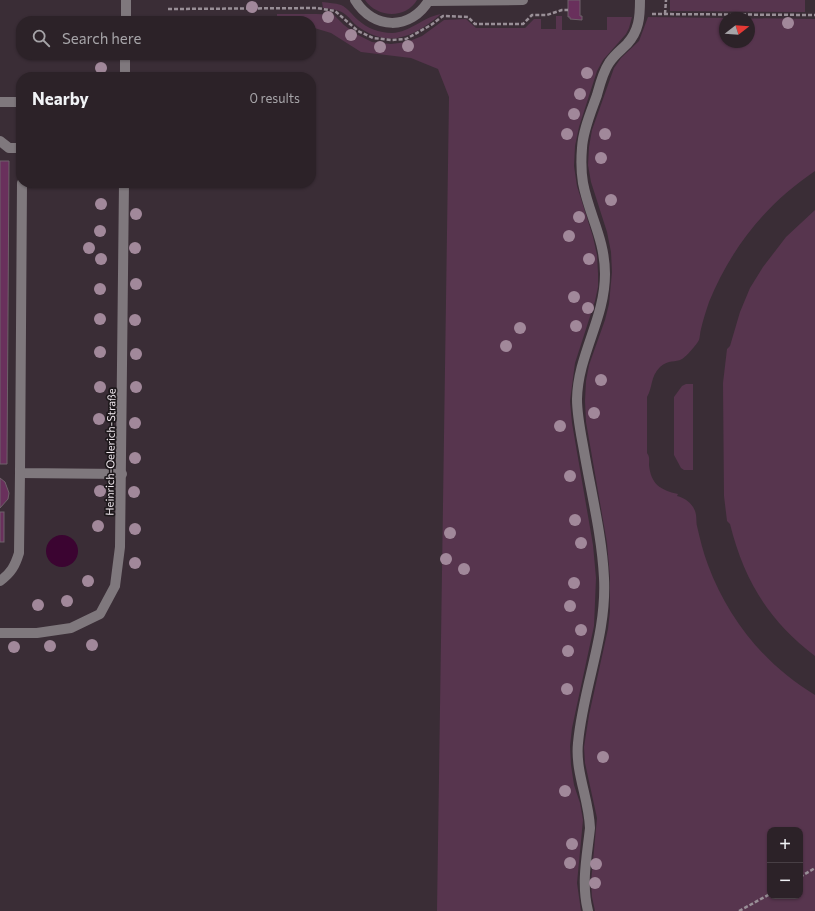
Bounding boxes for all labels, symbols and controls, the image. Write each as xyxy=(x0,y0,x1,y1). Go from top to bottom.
north arrow xyxy=(719,12,755,48)
search box xyxy=(16,16,316,60)
icon: search xyxy=(30,27,52,49)
text: Search here xyxy=(62,29,141,47)
text: Nearby xyxy=(32,88,89,109)
text: 0 results xyxy=(249,90,300,106)
street label: Heinrich-Oelerich-Straße xyxy=(102,388,118,516)
map controls xyxy=(767,827,803,899)
button: + xyxy=(767,827,803,863)
button: − xyxy=(767,863,803,899)

